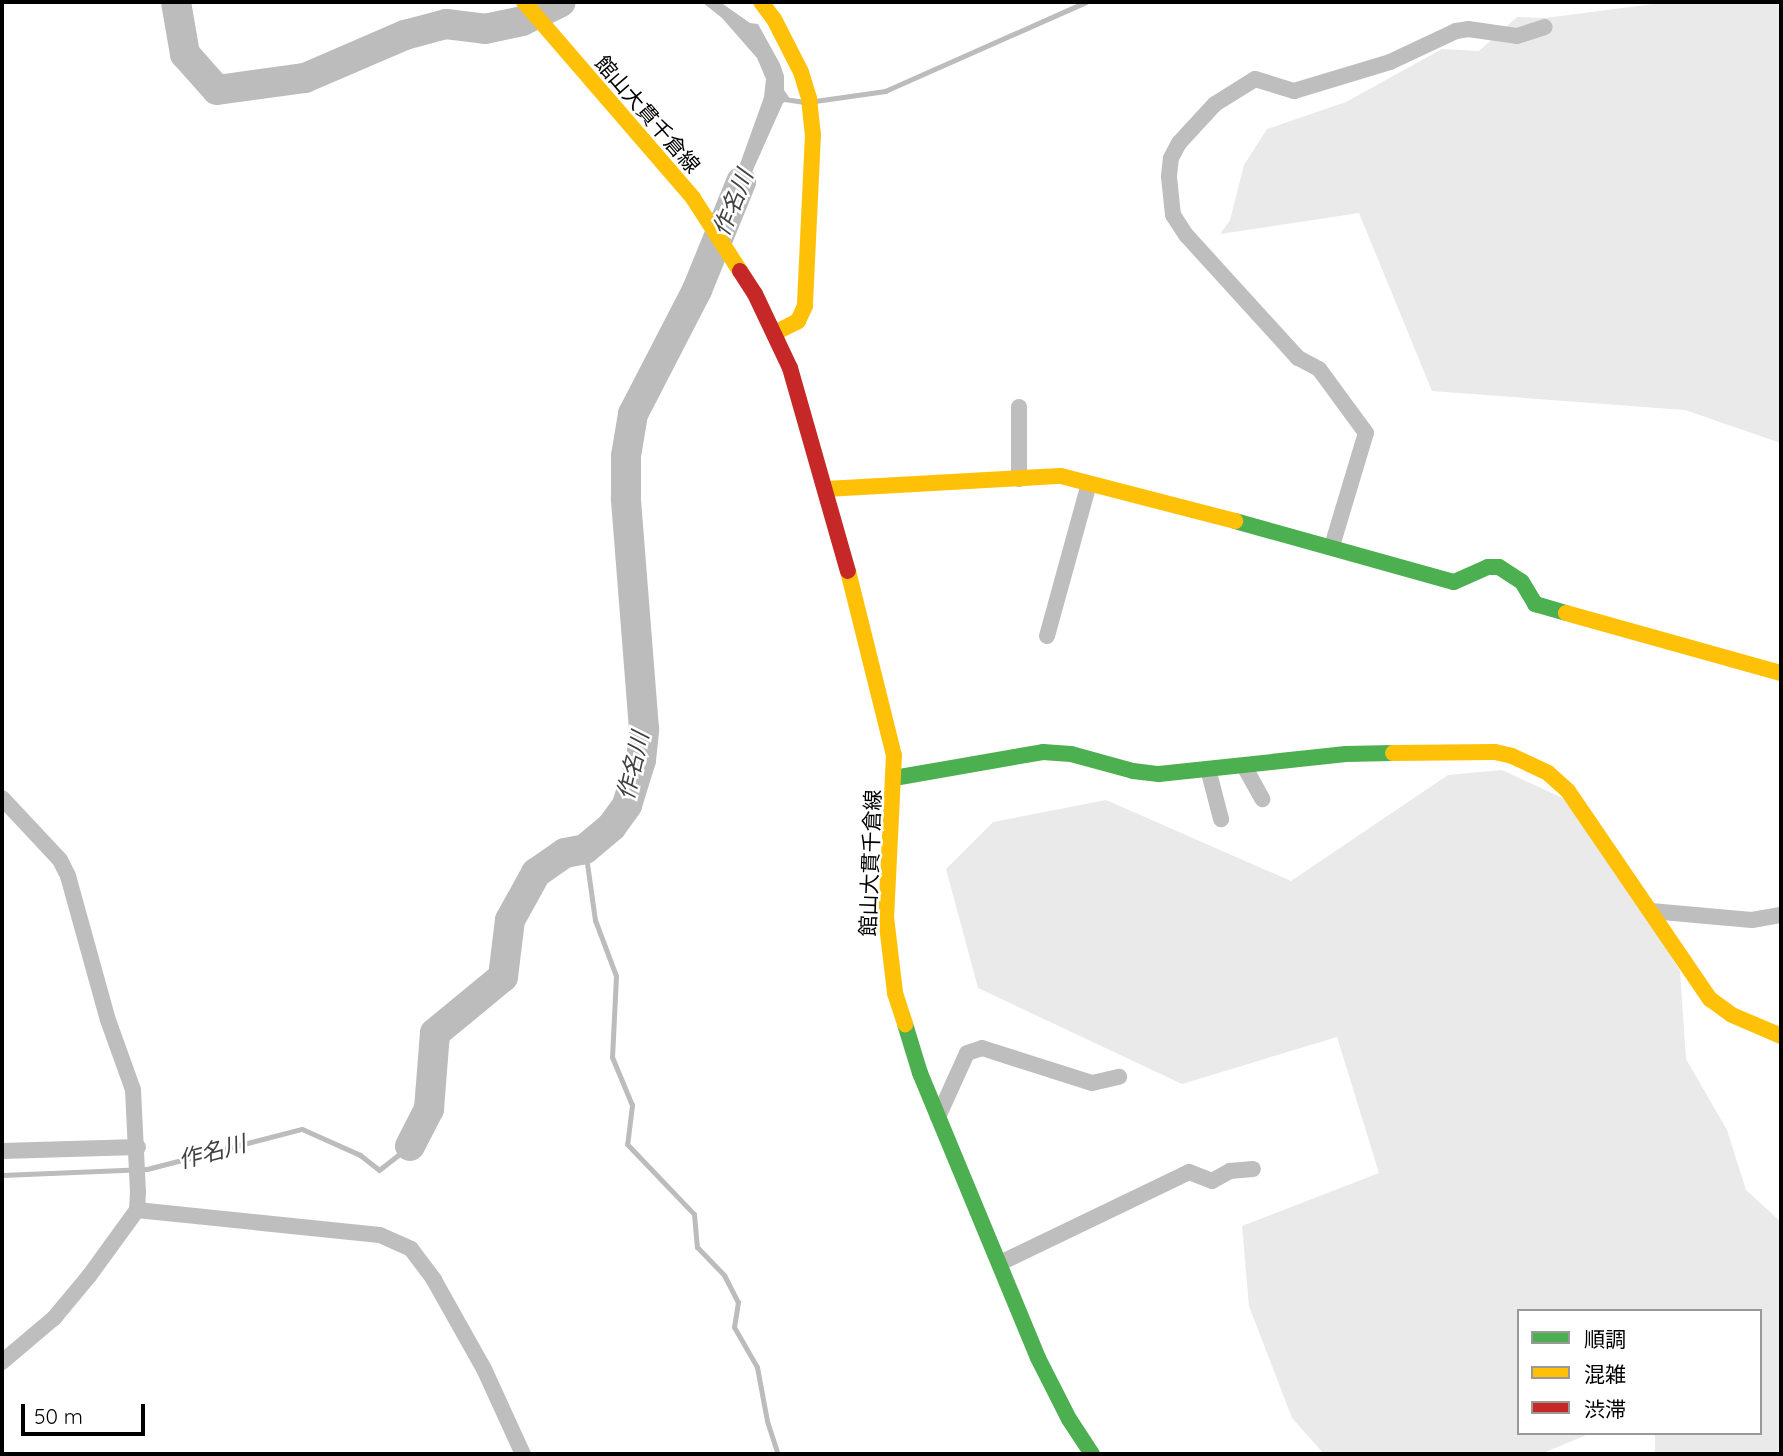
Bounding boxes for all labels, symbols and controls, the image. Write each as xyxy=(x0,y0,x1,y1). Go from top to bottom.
street label: 館山大貫千倉線 xyxy=(590,50,706,178)
water label: 作名川 xyxy=(707,166,759,240)
water label: 作名川 xyxy=(612,729,654,803)
street label: 館山大貫千倉線 xyxy=(855,789,885,937)
water label: 作名川 xyxy=(175,1130,249,1174)
legend xyxy=(1517,1309,1762,1435)
text: 順調 xyxy=(1584,1326,1626,1352)
text: 混雑 xyxy=(1584,1361,1626,1387)
scale bar xyxy=(24,1390,149,1434)
text: 渋滞 xyxy=(1584,1396,1626,1422)
text: 50 m xyxy=(34,1403,83,1429)

